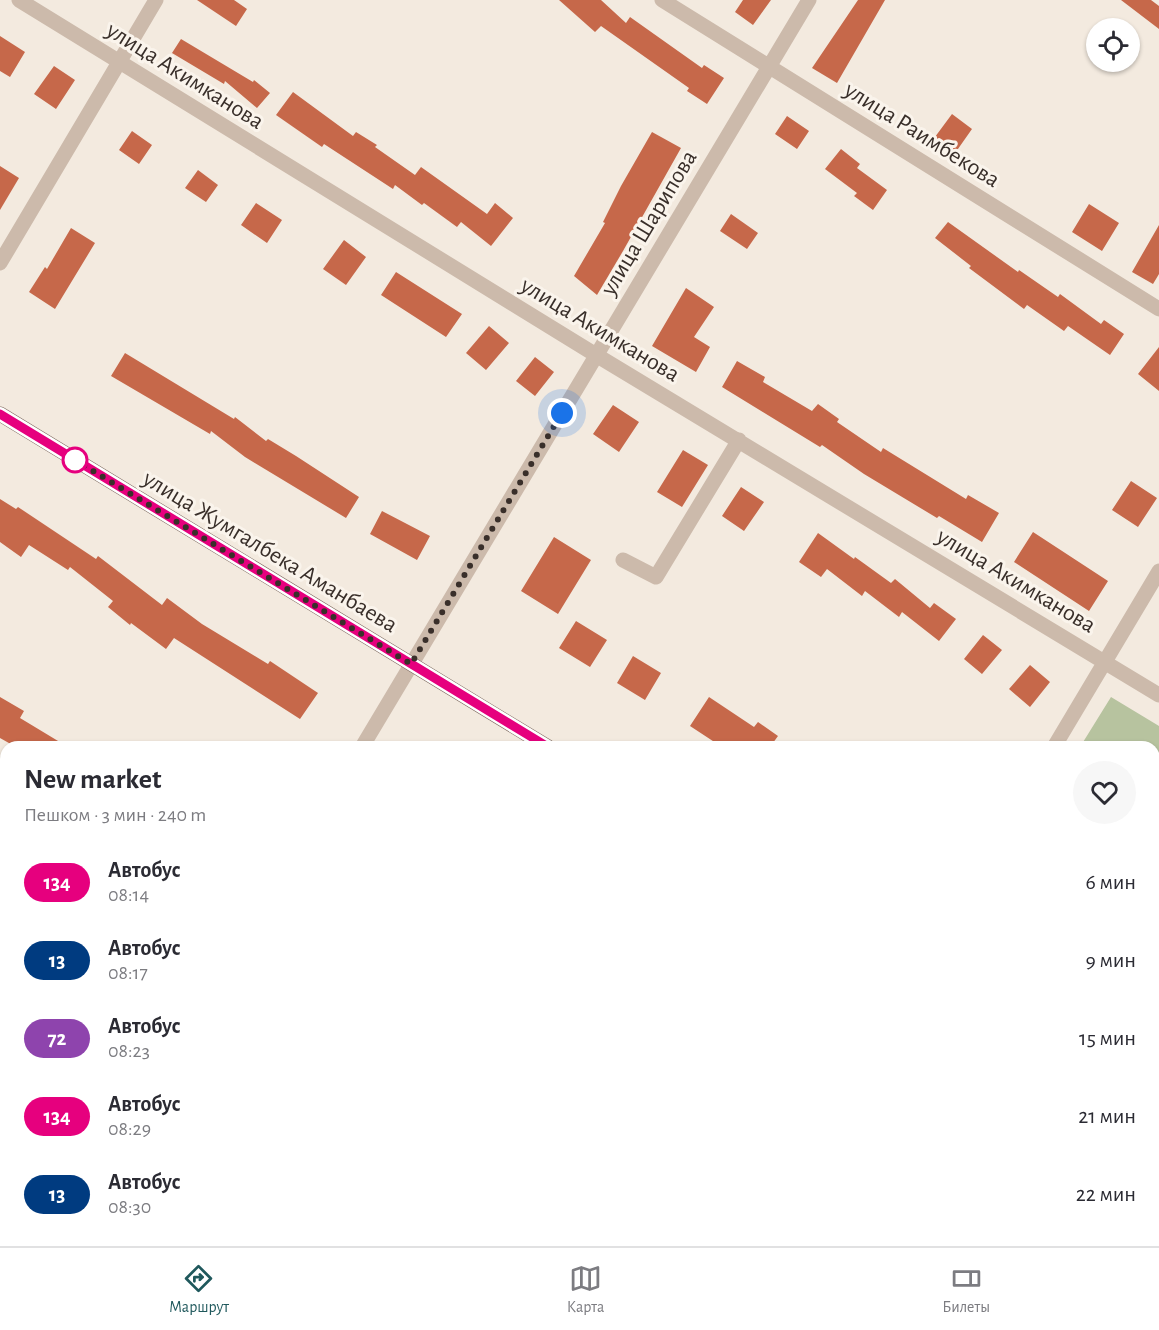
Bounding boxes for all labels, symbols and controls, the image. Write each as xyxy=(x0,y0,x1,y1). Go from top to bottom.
street label: улица Акимканова xyxy=(101,17,268,134)
map controls xyxy=(1086,18,1140,72)
button: locate xyxy=(1086,18,1140,72)
street label: улица Раимбекова xyxy=(839,77,1004,192)
street label: улица Шарипова xyxy=(596,146,702,300)
street label: улица Акимканова xyxy=(516,273,684,387)
your location xyxy=(547,398,577,428)
unlabelled marker xyxy=(62,447,88,473)
street label: улица Жумгалбека Аманбаева xyxy=(138,466,401,637)
street label: улица Акимканова xyxy=(932,524,1100,638)
button: heart xyxy=(1073,761,1136,824)
text: New market xyxy=(24,766,161,794)
text: Пешком · 3 мин · 240 m xyxy=(24,805,206,825)
text: Автобус xyxy=(108,859,181,881)
text: 6 мин xyxy=(1085,871,1136,893)
text: 134 xyxy=(43,872,71,893)
text: 08:14 xyxy=(108,885,149,905)
text: Автобус xyxy=(108,937,181,959)
text: 9 мин xyxy=(1085,949,1136,971)
text: 13 xyxy=(49,950,65,971)
text: 08:17 xyxy=(108,963,148,983)
text: Автобус xyxy=(108,1015,181,1037)
text: 15 мин xyxy=(1079,1027,1136,1049)
text: 72 xyxy=(48,1028,66,1049)
text: 08:23 xyxy=(108,1041,150,1061)
text: Автобус xyxy=(108,1093,181,1115)
text: 21 мин xyxy=(1078,1105,1136,1127)
text: 134 xyxy=(43,1106,71,1127)
text: 08:29 xyxy=(108,1119,151,1139)
text: Автобус xyxy=(108,1171,181,1193)
text: 22 мин xyxy=(1076,1183,1136,1205)
text: 13 xyxy=(49,1184,65,1205)
text: 08:30 xyxy=(108,1197,151,1217)
tab: Маршрут xyxy=(169,1262,229,1317)
tab: Карта xyxy=(567,1262,604,1317)
tab: Билеты xyxy=(942,1262,990,1317)

